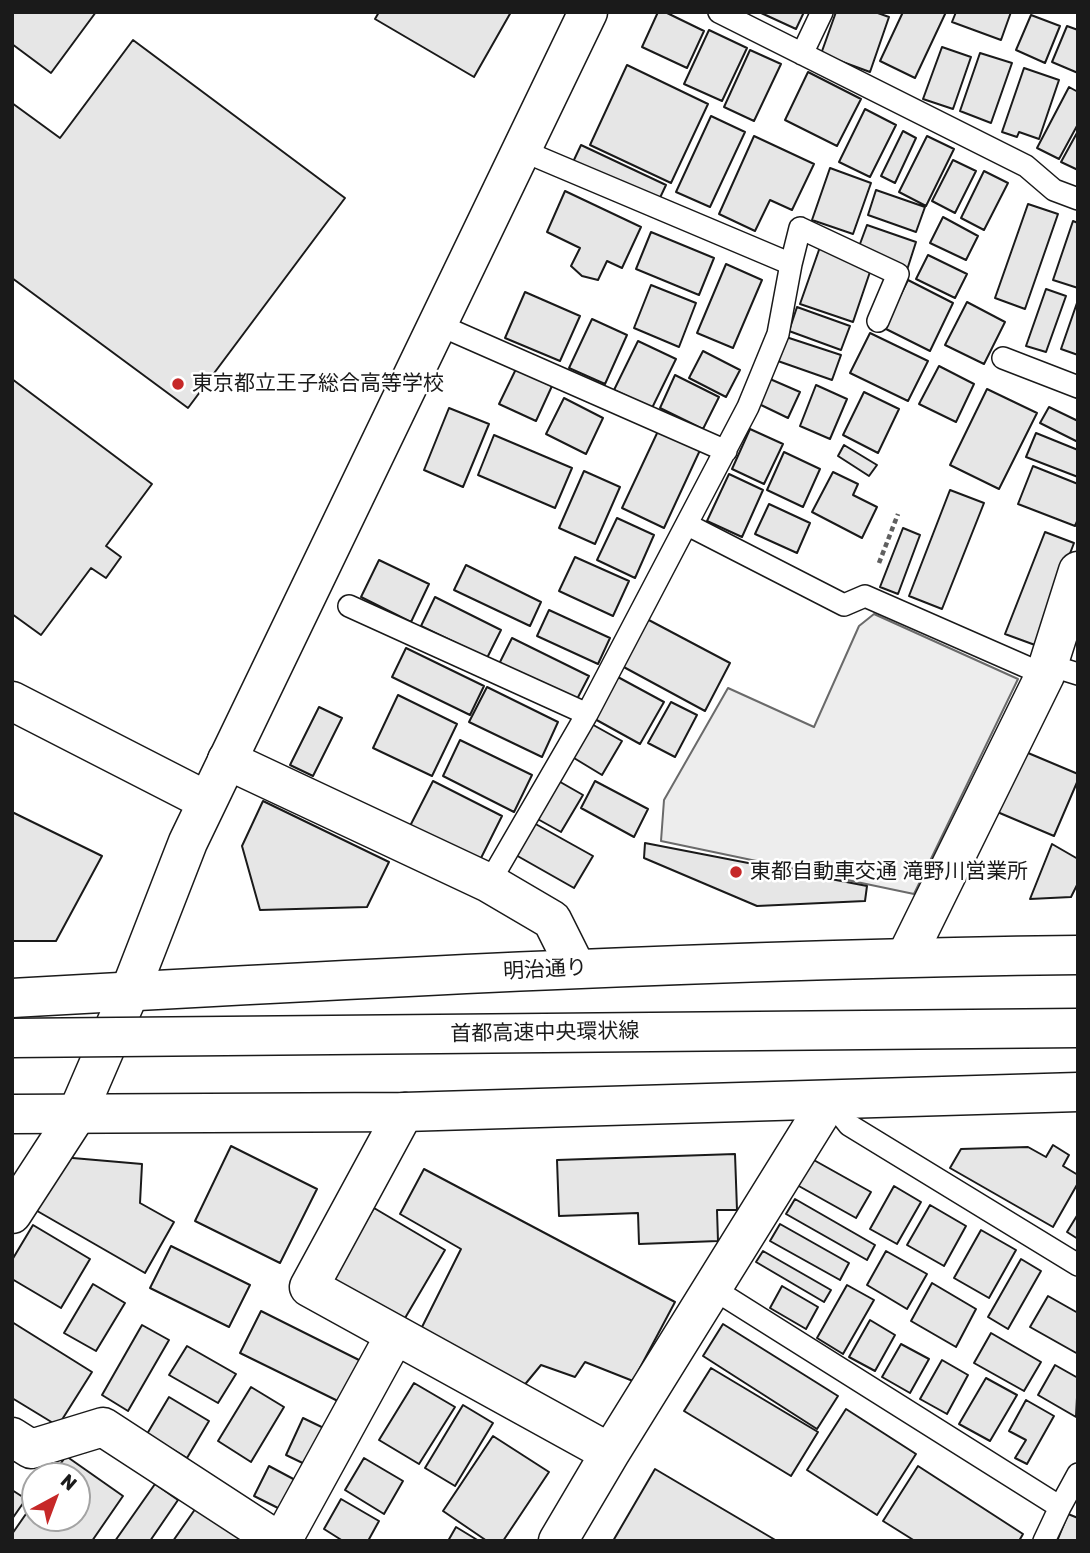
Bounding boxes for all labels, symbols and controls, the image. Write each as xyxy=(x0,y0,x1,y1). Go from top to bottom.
place label: 東京都立王子総合高等学校 xyxy=(192,371,444,397)
marker: 東京都立王子総合高等学校 xyxy=(170,376,186,392)
place label: 東都自動車交通 滝野川営業所 xyxy=(750,859,1028,885)
marker: 東都自動車交通 滝野川営業所 xyxy=(728,864,744,880)
street label: 明治通り xyxy=(502,955,588,985)
street label: 首都高速中央環状線 xyxy=(450,1019,640,1047)
north arrow xyxy=(21,1462,91,1532)
text: N xyxy=(56,1469,81,1495)

